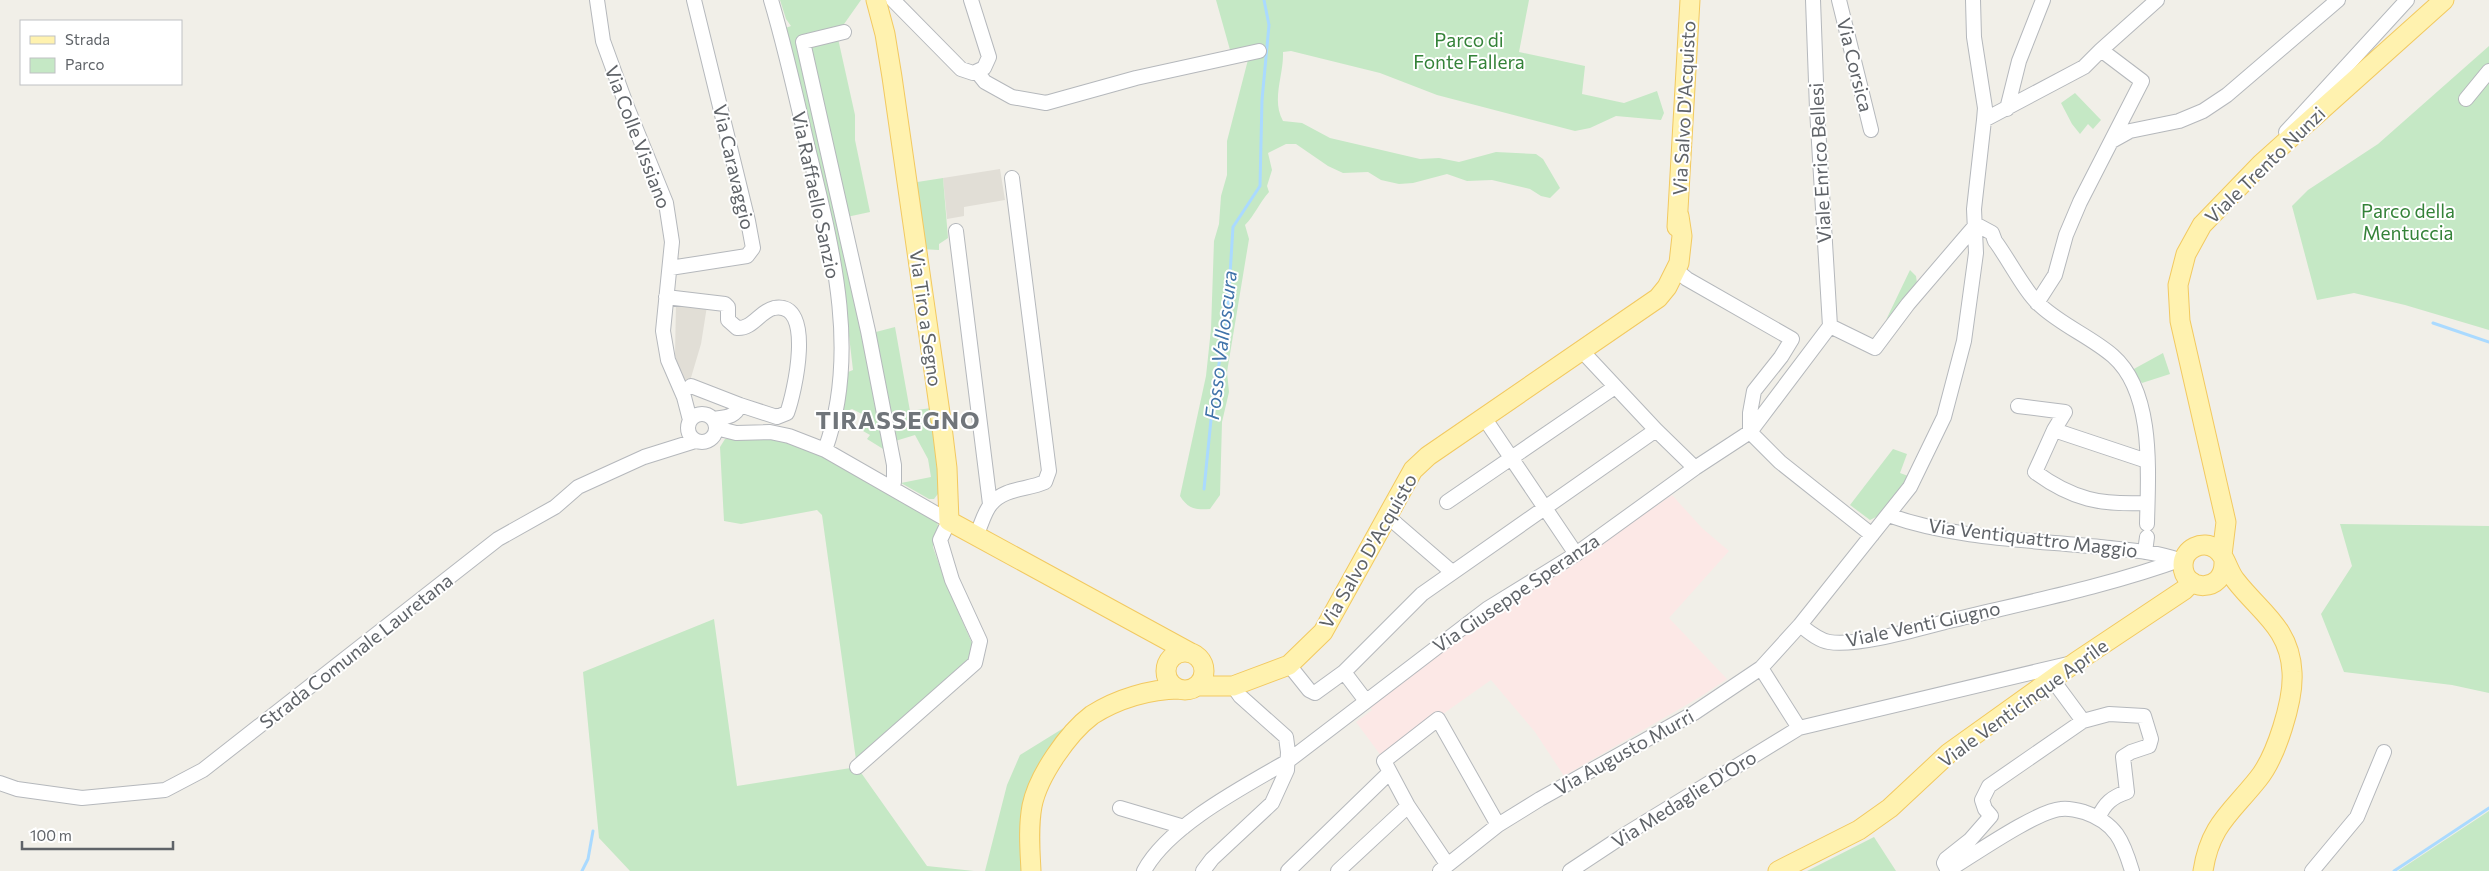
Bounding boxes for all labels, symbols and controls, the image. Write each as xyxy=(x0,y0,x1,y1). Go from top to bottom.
street label: Via Corsica xyxy=(1833,16,1878,114)
legend xyxy=(20,20,182,85)
street label: Via Salvo D'Acquisto xyxy=(1667,20,1700,196)
park label: Parco di Fonte Fallera xyxy=(1413,28,1525,73)
text: Strada xyxy=(65,30,110,48)
text: Parco xyxy=(65,55,104,73)
street label: Via Colle Vissiano xyxy=(601,62,676,212)
street label: Viale Enrico Bellesi xyxy=(1804,82,1835,244)
street label: Via Caravaggio xyxy=(709,102,760,232)
street label: Viale Trento Nunzi xyxy=(2200,102,2329,228)
street label: Via Raffaello Sanzio xyxy=(787,109,845,281)
park label: Parco della Mentuccia xyxy=(2361,199,2455,244)
street label: Via Tiro a Segno xyxy=(905,248,947,388)
water label: Fosso Valloscura xyxy=(1199,269,1241,421)
district label: TIRASSEGNO xyxy=(815,405,981,434)
street label: Via Salvo D'Acquisto xyxy=(1314,469,1421,632)
street label: Via Ventiquattro Maggio xyxy=(1927,513,2139,562)
street label: Via Giuseppe Speranza xyxy=(1428,528,1603,657)
street label: Strada Comunale Lauretana xyxy=(255,568,457,733)
street label: Viale Venti Giugno xyxy=(1844,596,2002,651)
street label: Viale Venticinque Aprile xyxy=(1933,633,2112,772)
street label: Via Augusto Murri xyxy=(1550,704,1698,799)
street label: Via Medaglie D'Oro xyxy=(1607,745,1760,852)
scale bar xyxy=(22,818,174,850)
text: 100 m xyxy=(30,826,72,844)

